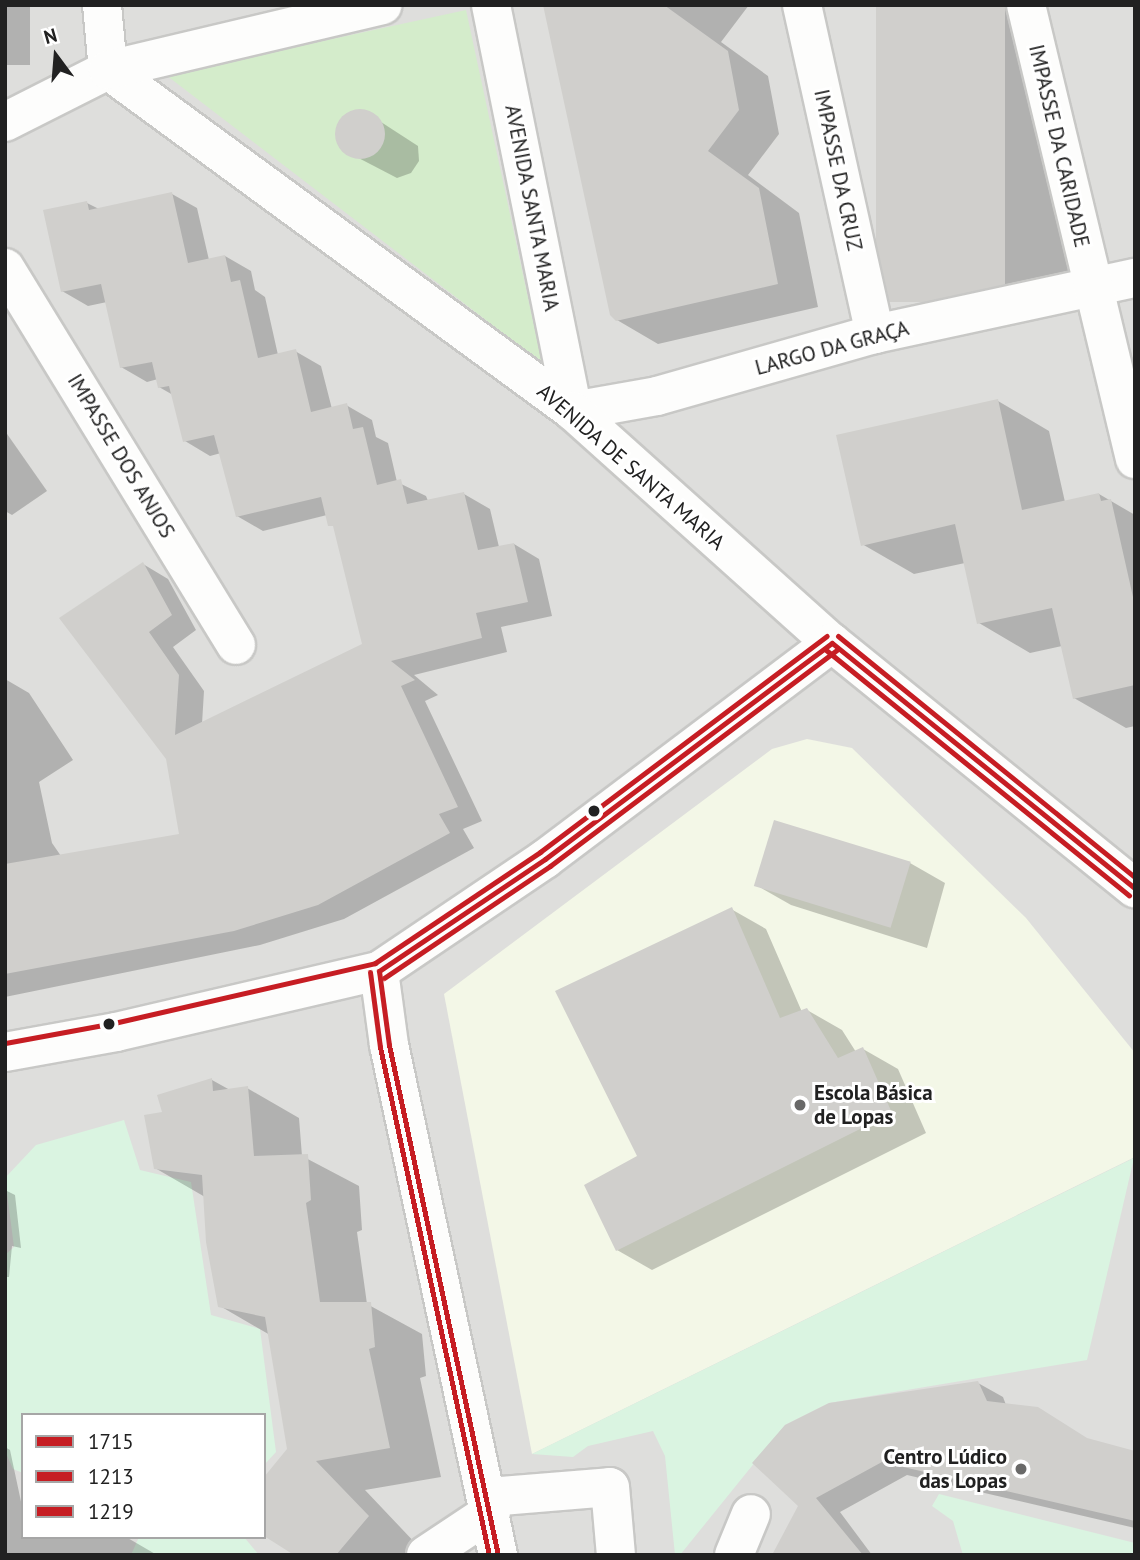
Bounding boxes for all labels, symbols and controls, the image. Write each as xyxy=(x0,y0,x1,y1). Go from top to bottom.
north arrow xyxy=(21,21,91,91)
text: N xyxy=(41,23,60,49)
street label: IMPASSE DA CARIDADE xyxy=(1023,42,1095,250)
street label: IMPASSE DA CRUZ xyxy=(808,87,868,253)
street label: AVENIDA SANTA MARIA xyxy=(499,102,565,314)
street label: LARGO DA GRAÇA xyxy=(752,315,912,381)
street label: IMPASSE DOS ANJOS xyxy=(62,369,180,543)
street label: AVENIDA DE SANTA MARIA xyxy=(531,378,731,556)
unlabelled marker xyxy=(587,804,601,818)
unlabelled marker xyxy=(102,1017,116,1031)
place label: Escola Básica de Lopas xyxy=(814,1080,933,1130)
marker: Escola Básica de Lopas xyxy=(792,1097,808,1113)
legend xyxy=(21,1413,266,1539)
text: 1715 xyxy=(88,1428,134,1455)
place label: Centro Lúdico das Lopas xyxy=(883,1444,1007,1494)
marker: Centro Lúdico das Lopas xyxy=(1013,1461,1029,1477)
text: 1213 xyxy=(88,1463,134,1490)
text: 1219 xyxy=(88,1498,134,1525)

